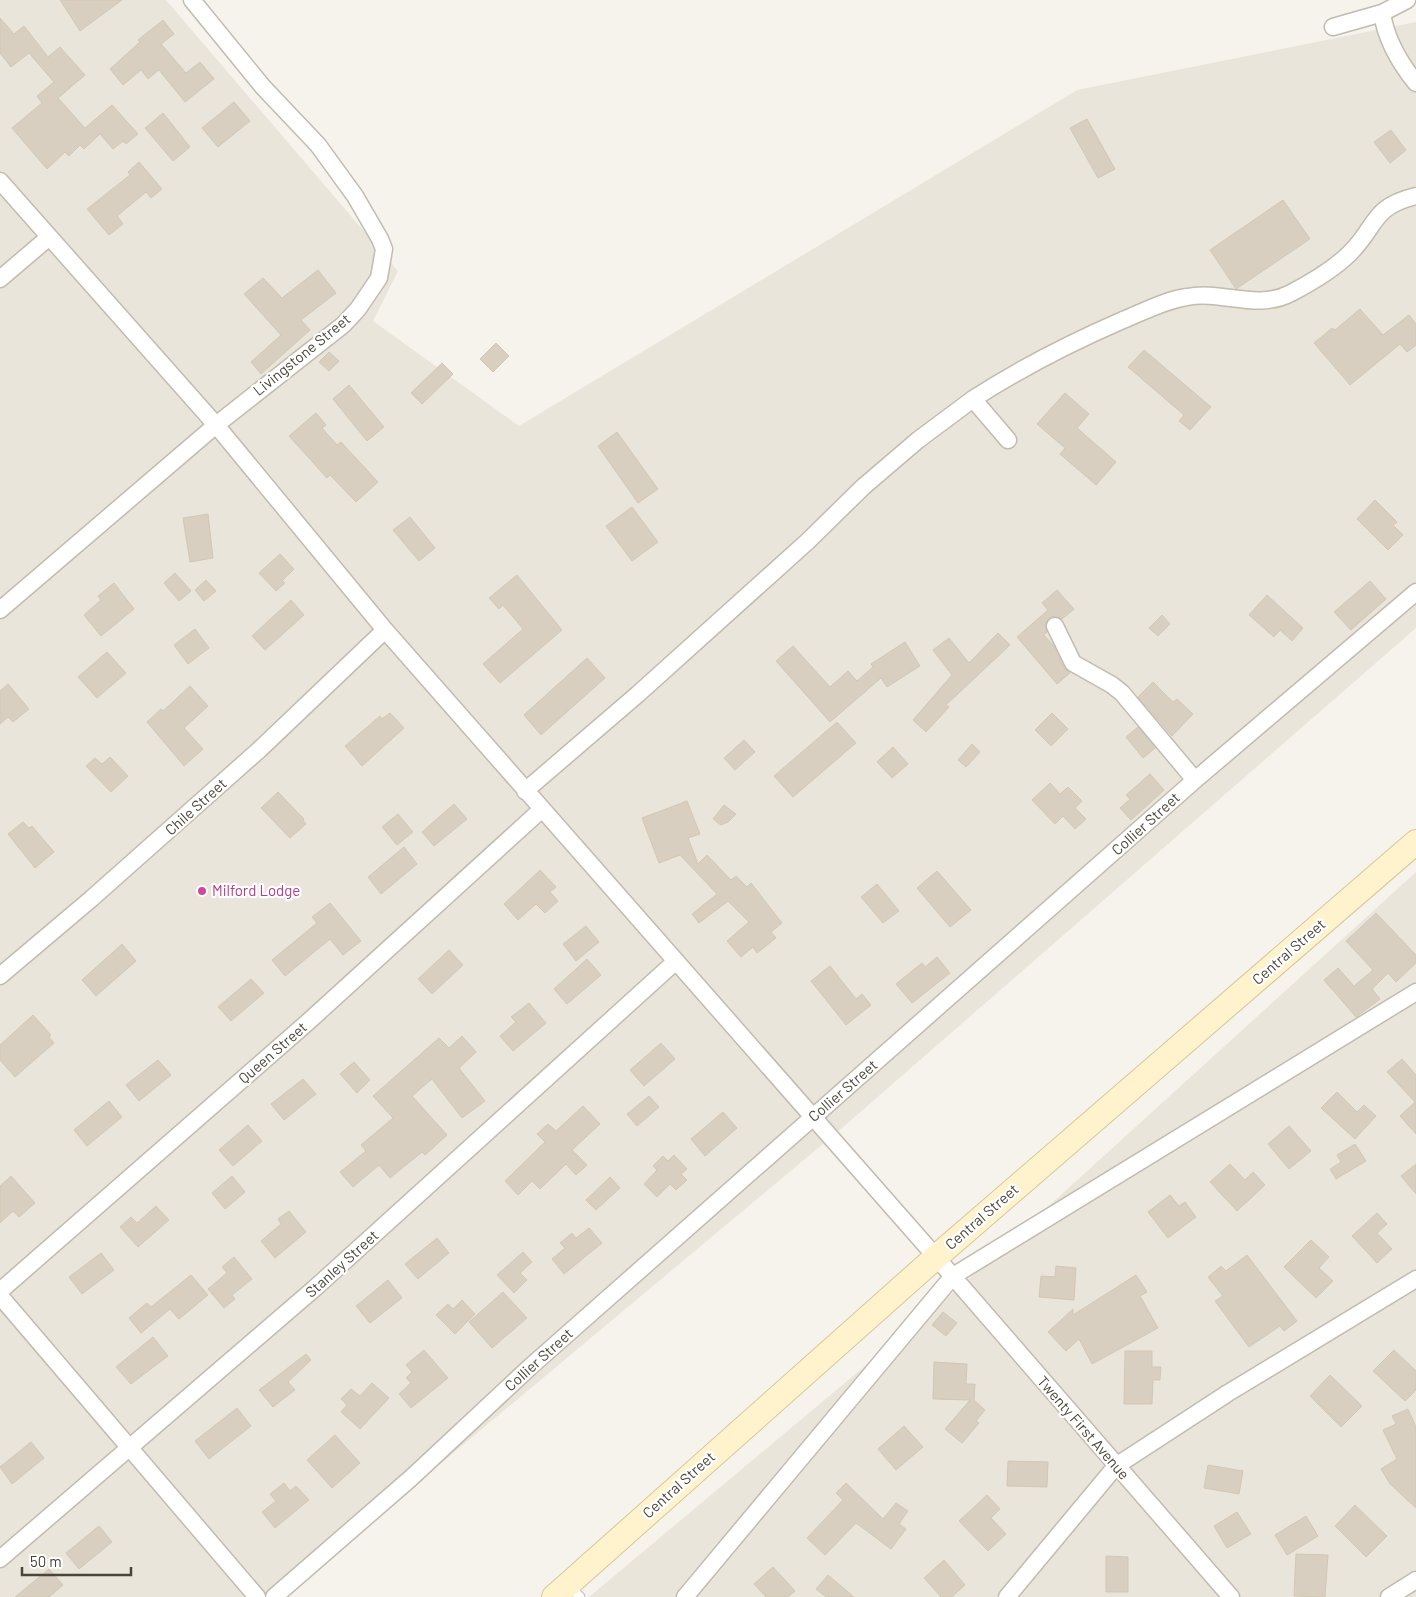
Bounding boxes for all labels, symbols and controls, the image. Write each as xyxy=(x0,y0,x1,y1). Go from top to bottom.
street label: Livingstone Street xyxy=(249,310,354,399)
street label: Chile Street xyxy=(161,774,230,839)
street label: Collier Street xyxy=(1108,788,1183,859)
place label: Milford Lodge xyxy=(212,881,300,899)
marker: Milford Lodge xyxy=(196,885,208,897)
street label: Central Street xyxy=(1248,915,1329,988)
street label: Queen Street xyxy=(234,1018,310,1087)
street label: Collier Street xyxy=(804,1055,880,1125)
street label: Central Street xyxy=(941,1180,1022,1253)
street label: Stanley Street xyxy=(301,1226,382,1301)
street label: Collier Street xyxy=(501,1324,576,1395)
street label: Twenty First Avenue xyxy=(1034,1372,1134,1483)
street label: Central Street xyxy=(638,1447,718,1521)
scale bar xyxy=(22,1544,131,1576)
text: 50 m xyxy=(30,1552,62,1570)

